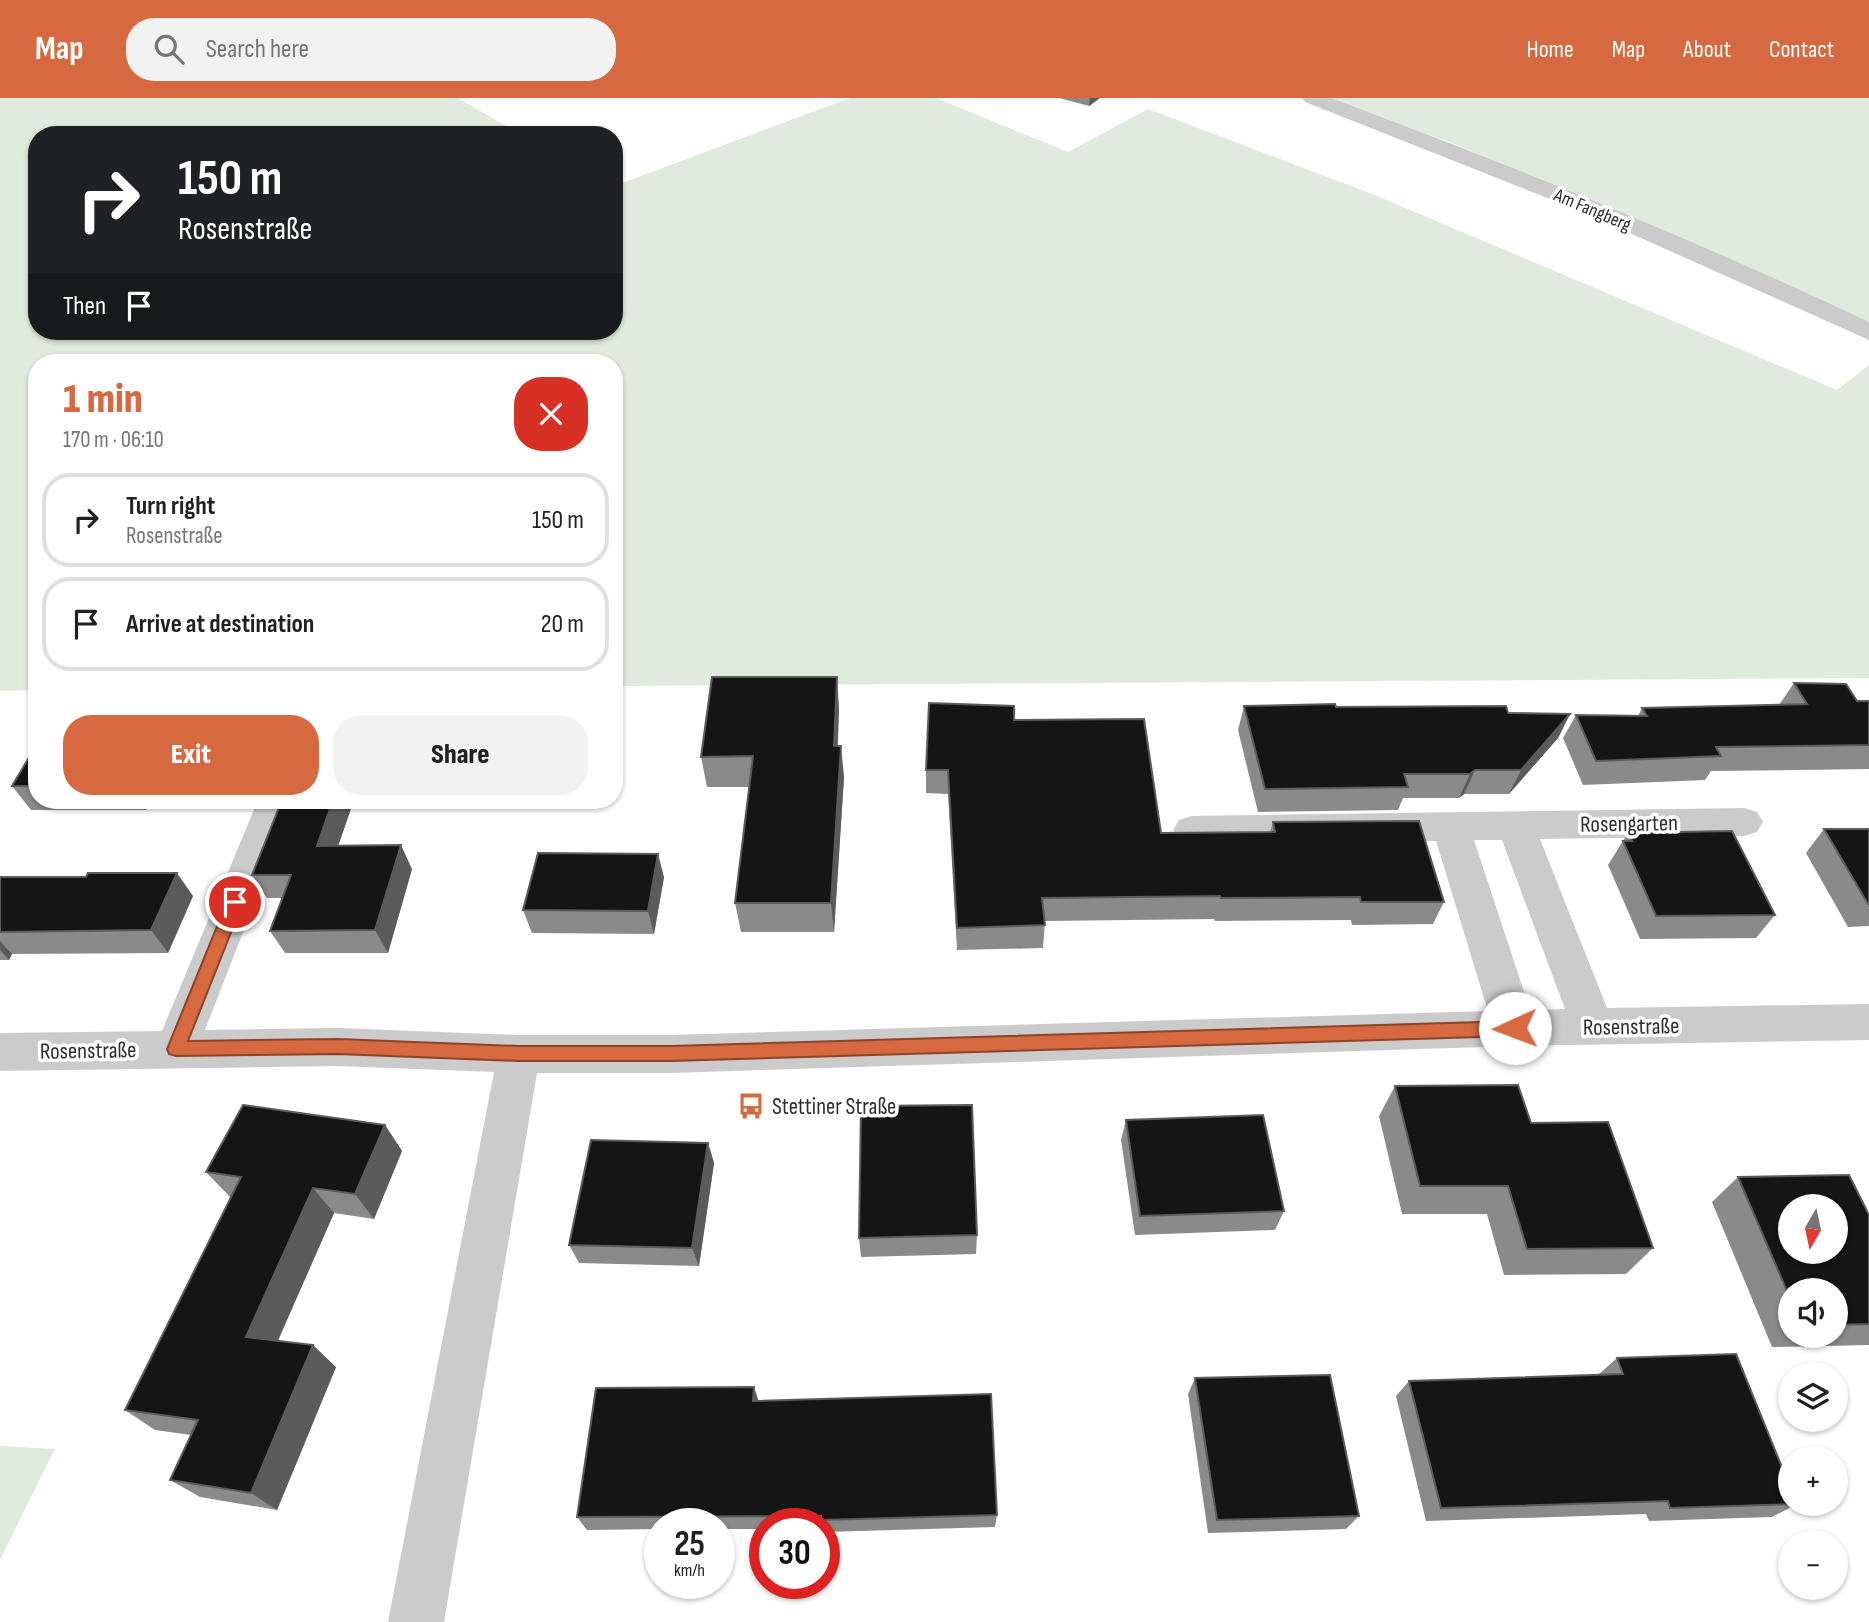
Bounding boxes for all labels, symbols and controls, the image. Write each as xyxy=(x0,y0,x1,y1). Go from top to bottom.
search box xyxy=(126,18,616,81)
text: Map xyxy=(35,29,84,69)
icon: search xyxy=(150,30,188,68)
text: Search here xyxy=(206,34,309,65)
text: Home xyxy=(1526,35,1574,64)
text: Map xyxy=(1612,35,1645,64)
text: About xyxy=(1683,35,1731,64)
text: Contact xyxy=(1769,35,1834,64)
text: 150 m xyxy=(178,150,282,209)
icon: right xyxy=(63,154,154,245)
street label: Am Fangberg xyxy=(1549,183,1635,237)
text: Rosenstraße xyxy=(178,210,312,249)
icon: arrive xyxy=(120,287,158,325)
text: Then xyxy=(63,291,106,322)
text: 1 min xyxy=(63,374,143,425)
button: close xyxy=(514,377,588,451)
text: 170 m · 06:10 xyxy=(63,426,164,454)
text: Turn right xyxy=(126,491,215,522)
icon: right xyxy=(67,501,105,539)
text: 150 m xyxy=(532,505,584,536)
text: Rosenstraße xyxy=(126,522,223,550)
icon: arrive xyxy=(67,605,105,643)
text: Arrive at destination xyxy=(126,609,314,640)
text: 20 m xyxy=(541,609,584,640)
button: Exit xyxy=(63,715,319,795)
button: Share xyxy=(333,715,588,795)
street label: Rosengarten xyxy=(1580,809,1678,839)
pin xyxy=(205,872,265,932)
icon: arrive xyxy=(216,883,254,921)
position arrow xyxy=(1478,991,1552,1065)
street label: Rosenstraße xyxy=(1583,1012,1680,1042)
street label: Rosenstraße xyxy=(40,1036,137,1066)
bus stop icon: Stettiner Straße xyxy=(736,1091,766,1121)
place label: Stettiner Straße xyxy=(772,1093,896,1121)
north arrow xyxy=(1778,1194,1848,1264)
map controls xyxy=(1778,1194,1848,1600)
button: sound xyxy=(1778,1278,1848,1348)
button: layers xyxy=(1778,1362,1848,1432)
button: + xyxy=(1778,1446,1848,1516)
speed limit sign: 30 xyxy=(749,1508,840,1599)
text: 25 xyxy=(674,1523,705,1566)
button: − xyxy=(1778,1530,1848,1600)
text: km/h xyxy=(674,1560,705,1581)

